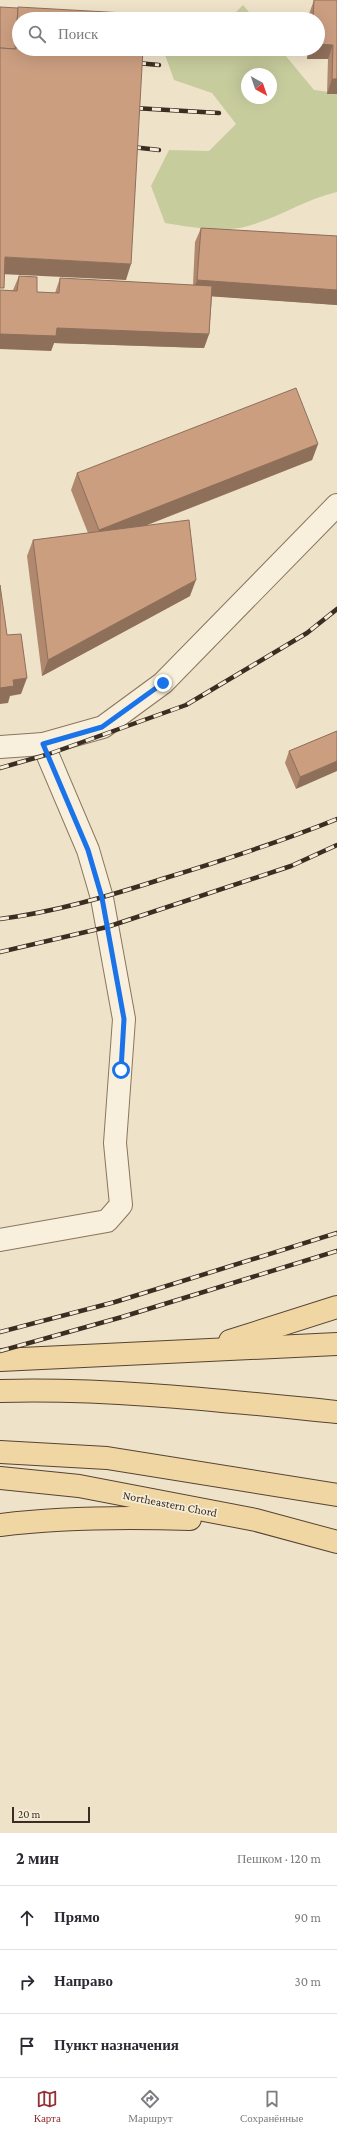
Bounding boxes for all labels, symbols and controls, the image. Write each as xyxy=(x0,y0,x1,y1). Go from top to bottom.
search box xyxy=(12,12,325,56)
icon: search xyxy=(26,23,48,45)
text: Поиск xyxy=(58,26,98,42)
north arrow xyxy=(241,68,277,104)
route end xyxy=(154,674,172,692)
route start xyxy=(112,1061,130,1079)
street label: Northeastern Chord xyxy=(122,1488,219,1520)
scale bar xyxy=(12,1805,90,1824)
text: 20 m xyxy=(18,1808,40,1820)
text: 2 мин xyxy=(16,1849,59,1868)
text: Пешком · 120 m xyxy=(237,1851,321,1866)
icon: ahead xyxy=(16,1907,38,1929)
text: Прямо xyxy=(54,1909,100,1925)
text: 90 m xyxy=(294,1910,321,1925)
icon: right xyxy=(16,1971,38,1993)
text: Направо xyxy=(54,1973,113,1989)
text: 30 m xyxy=(295,1974,321,1989)
icon: arrive xyxy=(16,2035,38,2057)
text: Пункт назначения xyxy=(54,2037,179,2053)
tab: Карта xyxy=(34,2088,61,2124)
tab: Маршрут xyxy=(128,2088,173,2124)
tab: Сохранённые xyxy=(240,2088,303,2124)

